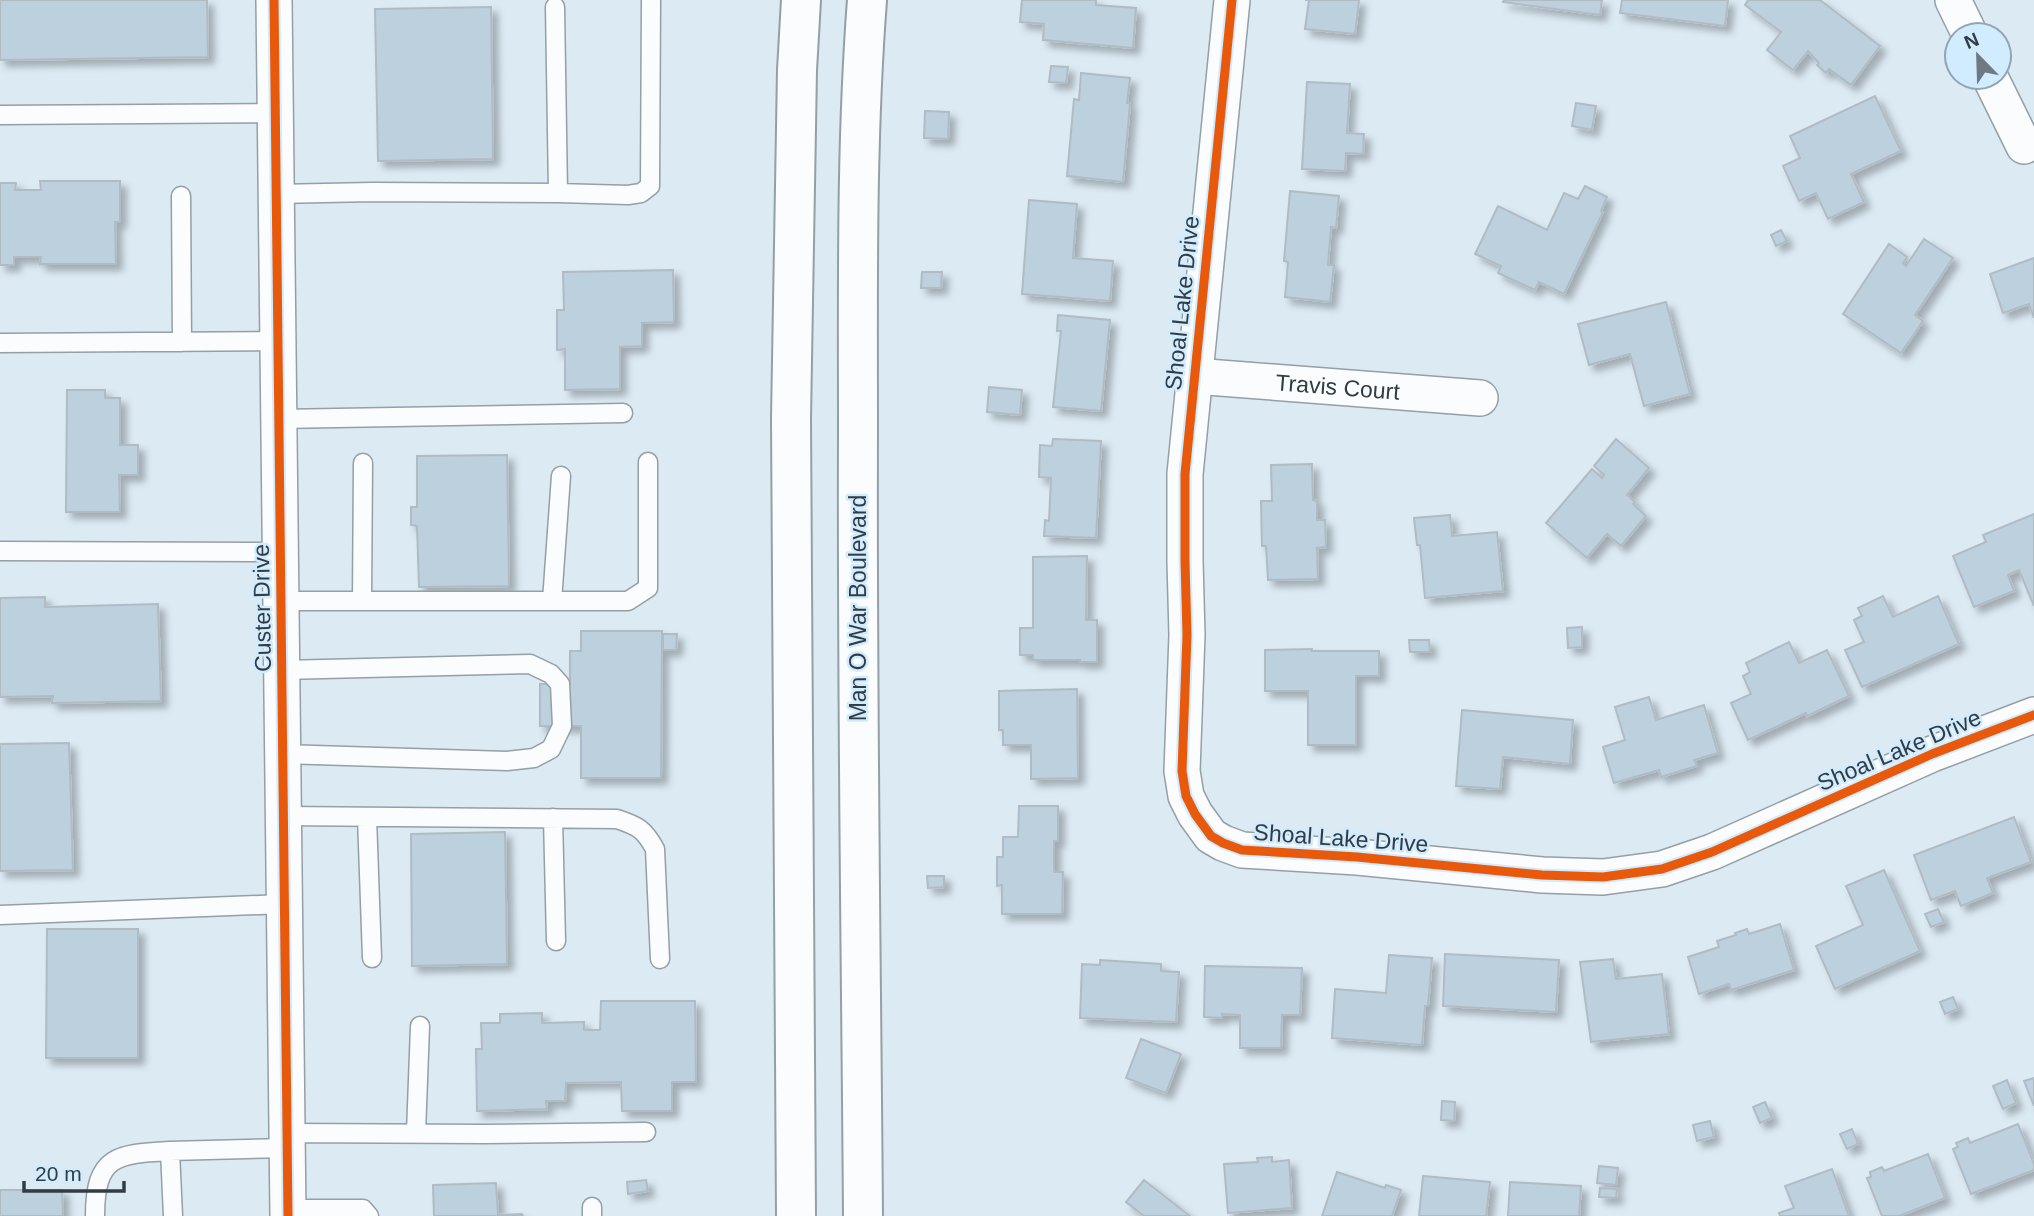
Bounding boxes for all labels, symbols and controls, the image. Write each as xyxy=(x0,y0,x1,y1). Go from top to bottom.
north arrow xyxy=(1943,21,2013,91)
text: N xyxy=(1961,28,1982,53)
street label: Shoal Lake Drive xyxy=(1160,215,1204,391)
street label: Travis Court xyxy=(1275,369,1401,405)
street label: Man O War Boulevard xyxy=(845,495,871,721)
street label: Custer Drive xyxy=(248,544,276,672)
street label: Shoal Lake Drive xyxy=(1813,704,1985,796)
street label: Shoal Lake Drive xyxy=(1253,819,1429,857)
scale bar xyxy=(24,1150,124,1194)
text: 20 m xyxy=(35,1162,82,1185)

